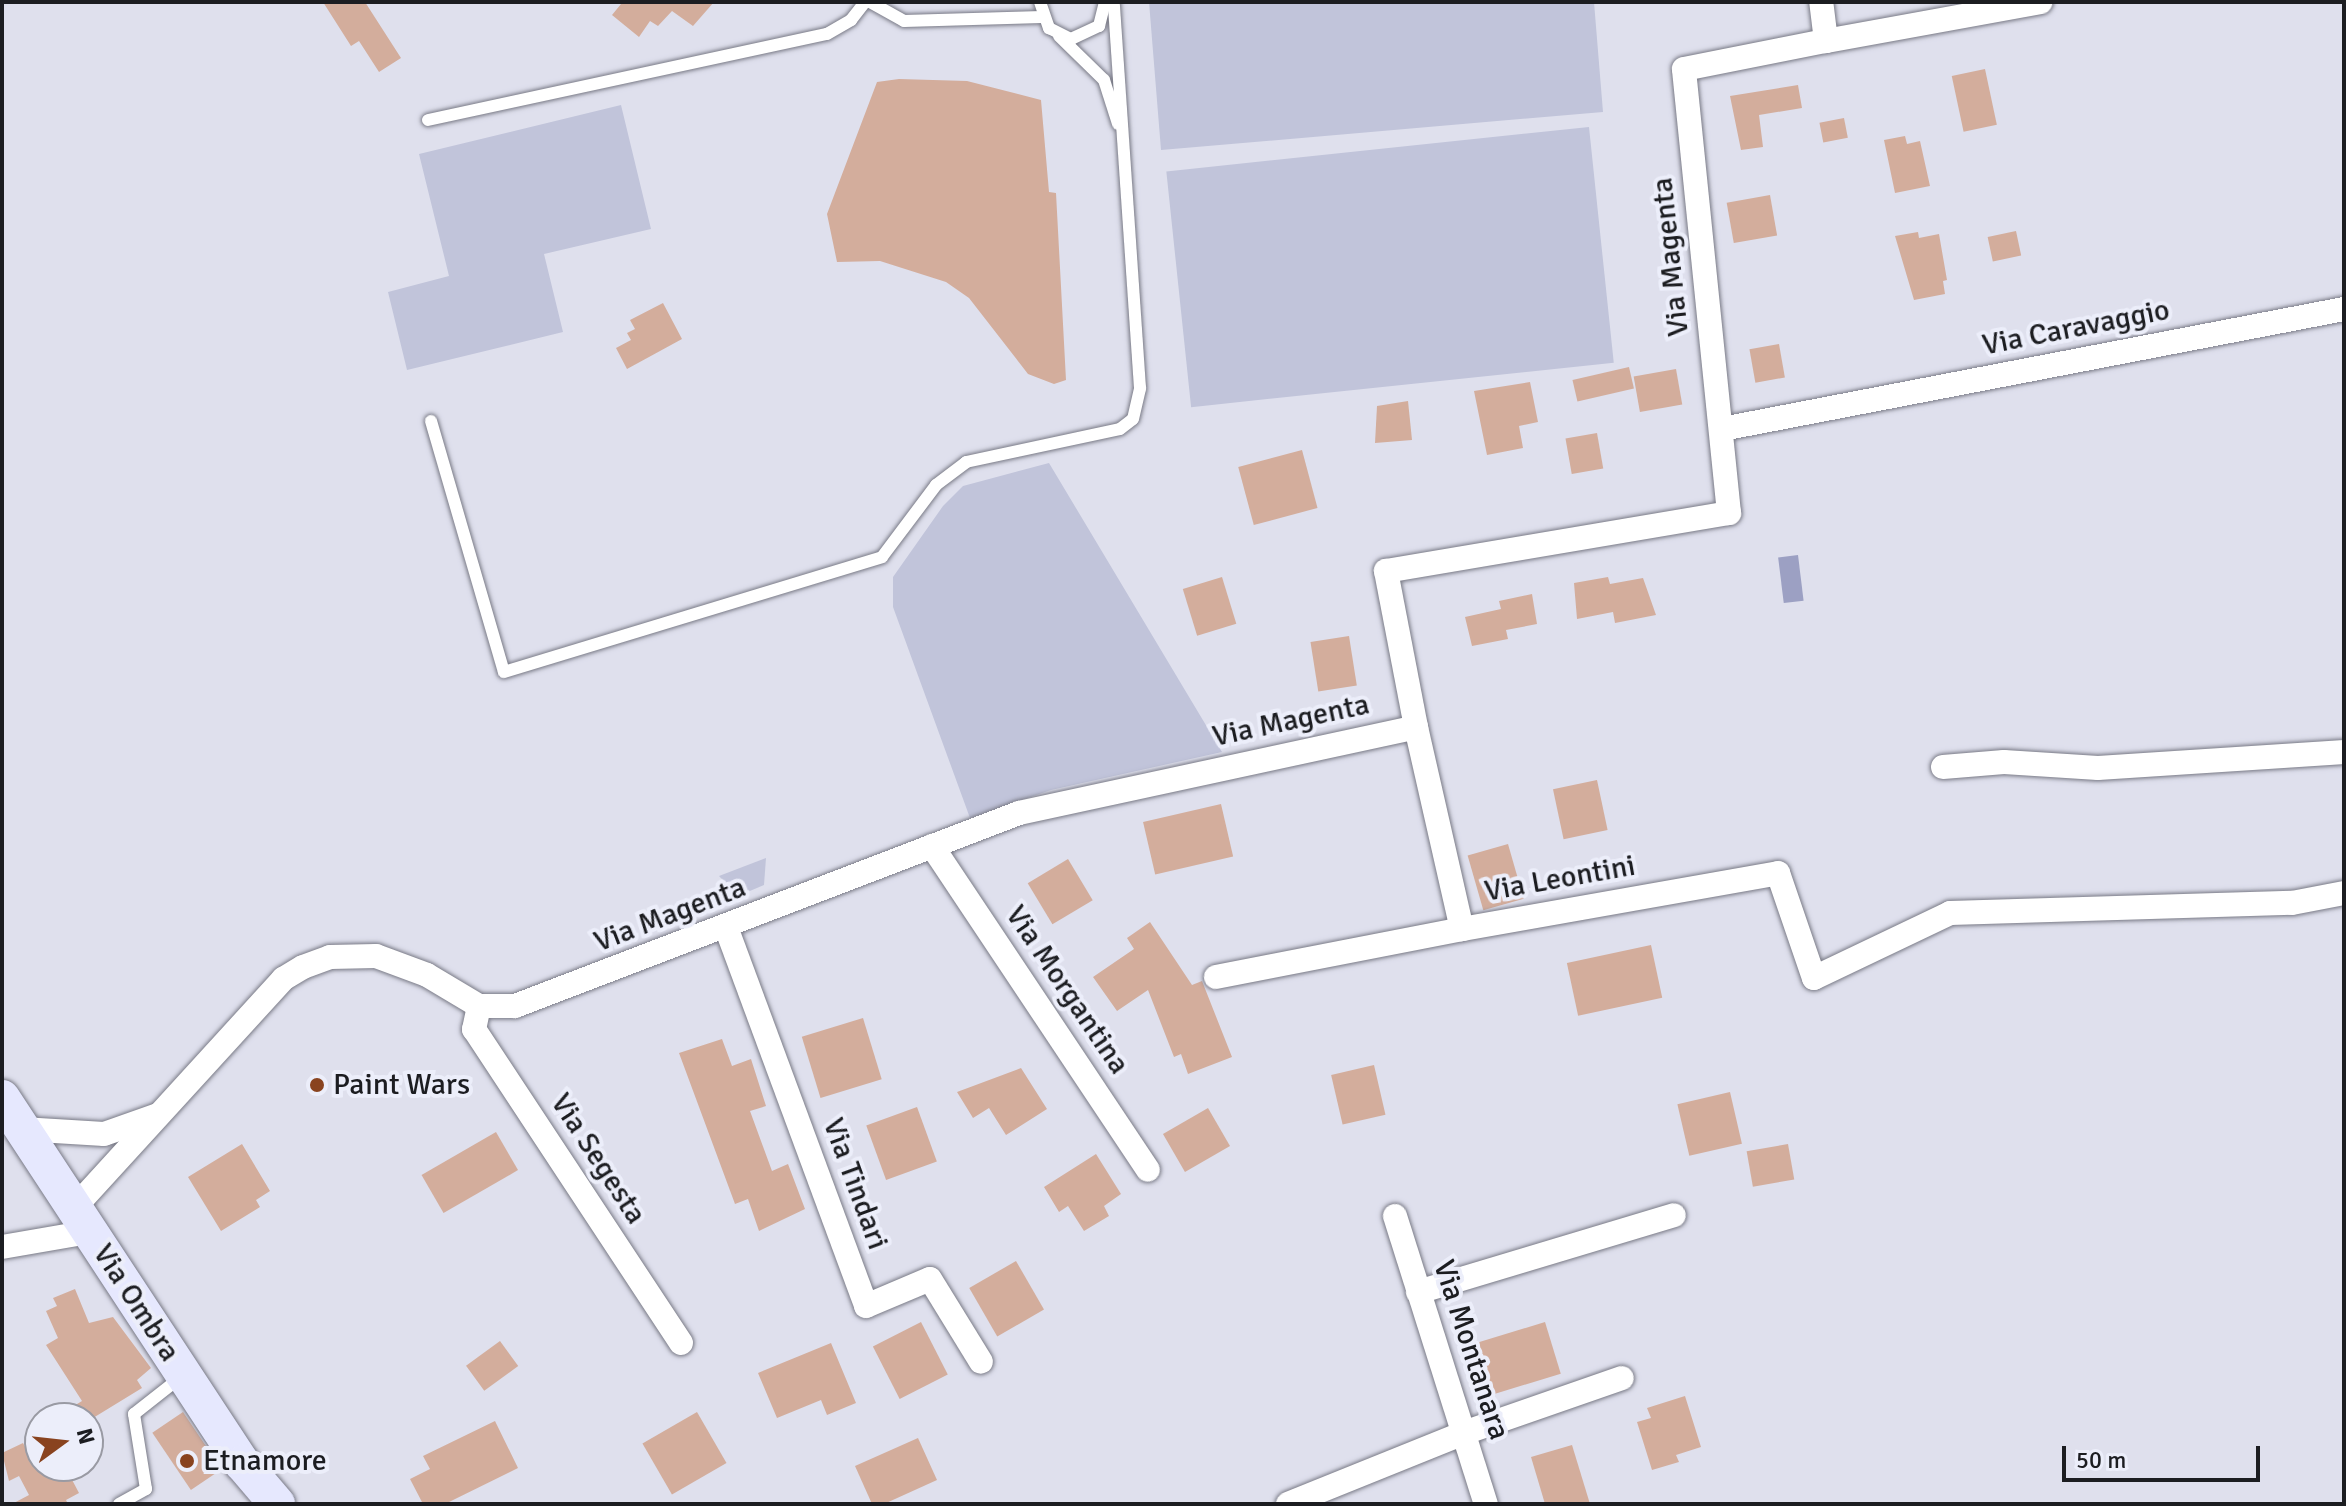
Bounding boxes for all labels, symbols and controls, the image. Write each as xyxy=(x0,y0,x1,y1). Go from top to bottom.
street label: Via Magenta xyxy=(1645,176,1697,338)
street label: Via Caravaggio xyxy=(1979,292,2173,364)
street label: Via Magenta xyxy=(1209,687,1373,755)
street label: Via Leontini xyxy=(1482,848,1638,910)
street label: Via Magenta xyxy=(589,870,751,960)
street label: Via Morgantina xyxy=(997,899,1137,1081)
place label: Paint Wars xyxy=(333,1067,470,1103)
marker: Paint Wars xyxy=(308,1076,326,1094)
street label: Via Segesta xyxy=(542,1087,654,1231)
street label: Via Tindari xyxy=(815,1113,895,1255)
street label: Via Ombra xyxy=(85,1238,187,1368)
street label: Via Montanara xyxy=(1425,1256,1517,1444)
north arrow xyxy=(24,1402,104,1482)
text: N xyxy=(71,1425,101,1447)
scale bar xyxy=(2066,1430,2264,1480)
place label: Etnamore xyxy=(203,1443,327,1479)
text: 50 m xyxy=(2076,1445,2126,1475)
marker: Etnamore xyxy=(178,1452,196,1470)

